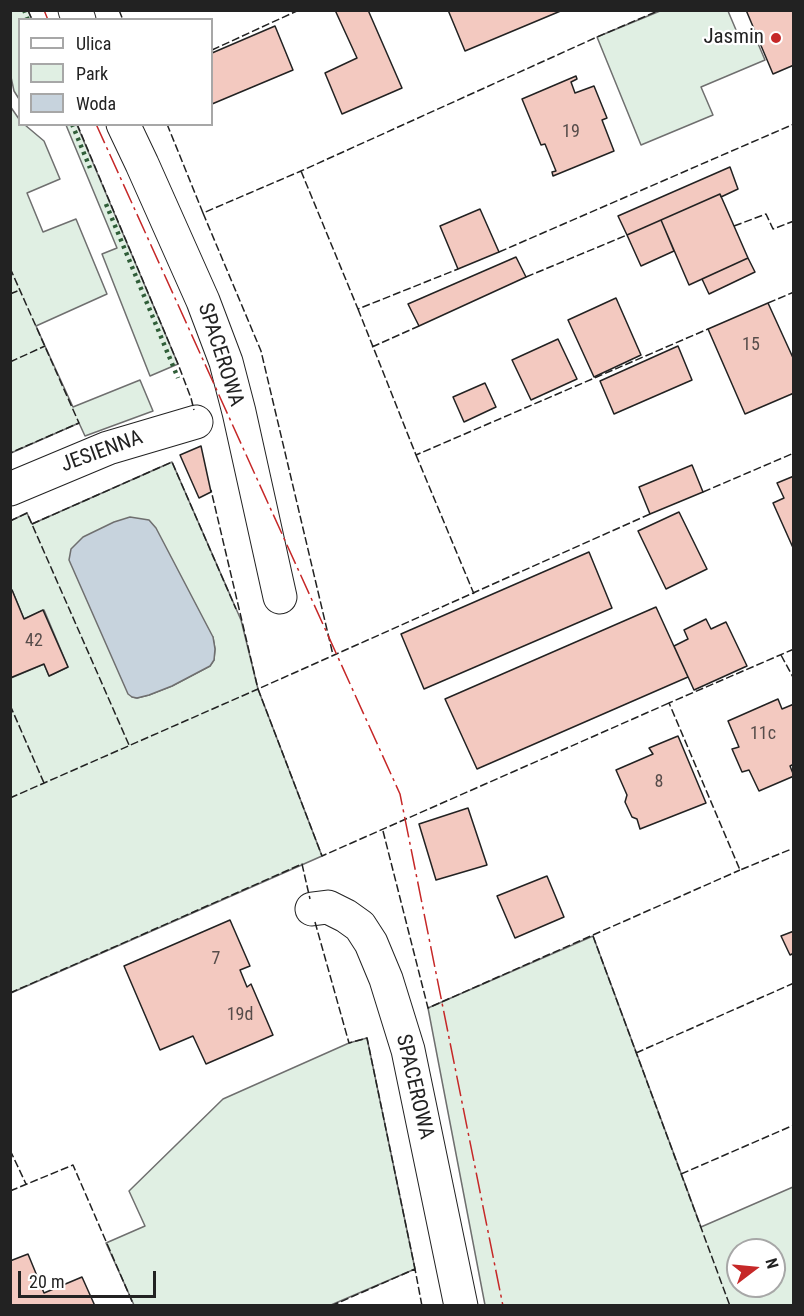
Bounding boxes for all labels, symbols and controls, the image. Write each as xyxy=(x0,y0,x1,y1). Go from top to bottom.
legend xyxy=(18,18,213,126)
place label: Jasmin xyxy=(703,25,764,51)
marker: Jasmin xyxy=(769,31,783,45)
text: Ulica xyxy=(76,33,111,54)
text: Park xyxy=(76,63,108,84)
text: Woda xyxy=(76,93,116,114)
house number: 19 xyxy=(562,121,580,143)
street label: SPACEROWA xyxy=(192,300,248,410)
house number: 15 xyxy=(742,334,760,356)
street label: JESIENNA xyxy=(58,426,146,478)
house number: 42 xyxy=(25,630,43,652)
house number: 11c xyxy=(750,723,776,745)
house number: 8 xyxy=(655,771,663,793)
house number: 7 xyxy=(212,948,220,970)
house number: 19d xyxy=(227,1004,253,1026)
street label: SPACEROWA xyxy=(390,1032,438,1142)
north arrow xyxy=(726,1238,786,1298)
text: N xyxy=(761,1256,782,1271)
scale bar xyxy=(21,1259,159,1297)
text: 20 m xyxy=(29,1271,64,1292)

